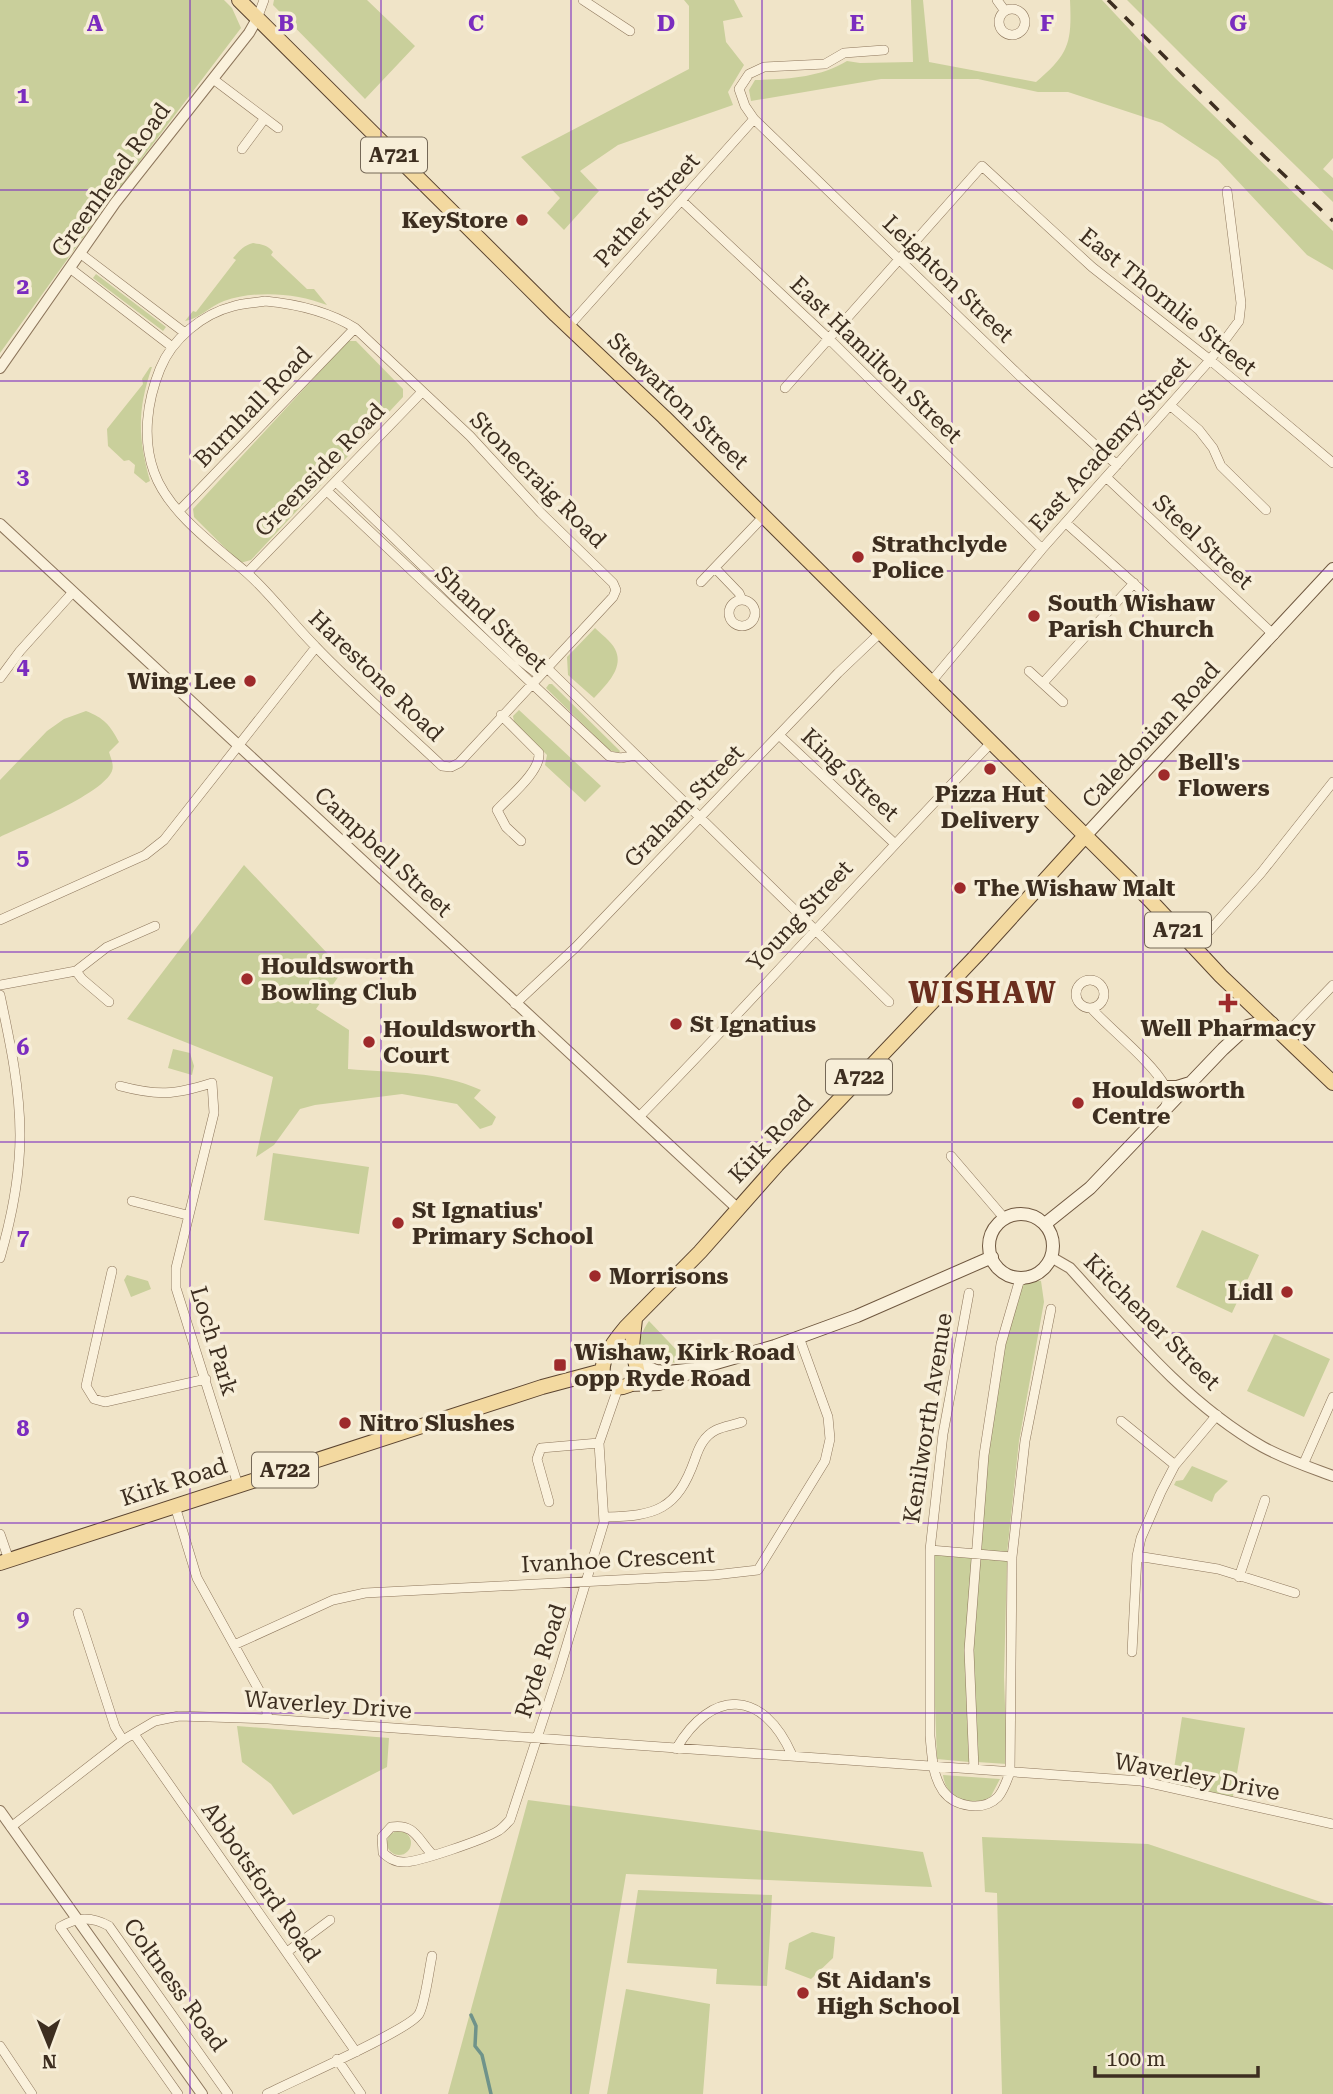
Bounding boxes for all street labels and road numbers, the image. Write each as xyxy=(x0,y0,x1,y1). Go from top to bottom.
street label: Greenhead Road xyxy=(46,98,176,262)
road number: A721 xyxy=(361,138,427,172)
street label: Pather Street xyxy=(589,147,705,272)
street label: Leighton Street xyxy=(877,210,1019,349)
street label: East Thornlie Street xyxy=(1074,222,1262,382)
street label: East Hamilton Street xyxy=(784,271,968,449)
street label: Stewarton Street xyxy=(602,327,754,475)
street label: Burnhall Road xyxy=(189,341,318,473)
street label: East Academy Street xyxy=(1024,350,1196,537)
street label: Greenside Road xyxy=(249,397,391,542)
street label: Stonecraig Road xyxy=(464,406,612,554)
street label: Steel Street xyxy=(1148,489,1259,595)
street label: Shand Street xyxy=(429,560,553,678)
street label: Harestone Road xyxy=(303,605,449,747)
street label: Caledonian Road xyxy=(1077,656,1226,813)
street label: King Street xyxy=(796,723,905,827)
street label: Graham Street xyxy=(619,739,750,873)
street label: Campbell Street xyxy=(309,781,458,923)
street label: Young Street xyxy=(742,855,859,977)
road number: A721 xyxy=(1145,912,1211,948)
road number: A722 xyxy=(826,1060,892,1094)
street label: Kirk Road xyxy=(723,1089,819,1189)
street label: Kitchener Street xyxy=(1078,1248,1226,1396)
street label: Loch Park xyxy=(185,1283,244,1399)
street label: Kenilworth Avenue xyxy=(898,1311,958,1525)
street label: Kirk Road xyxy=(117,1452,231,1512)
road number: A722 xyxy=(252,1452,318,1488)
street label: Ivanhoe Crescent xyxy=(520,1541,716,1579)
street label: Ryde Road xyxy=(510,1600,572,1721)
street label: Waverley Drive xyxy=(243,1686,413,1724)
street label: Waverley Drive xyxy=(1112,1748,1282,1806)
street label: Abbotsford Road xyxy=(196,1797,326,1967)
street label: Coltness Road xyxy=(118,1913,232,2057)

